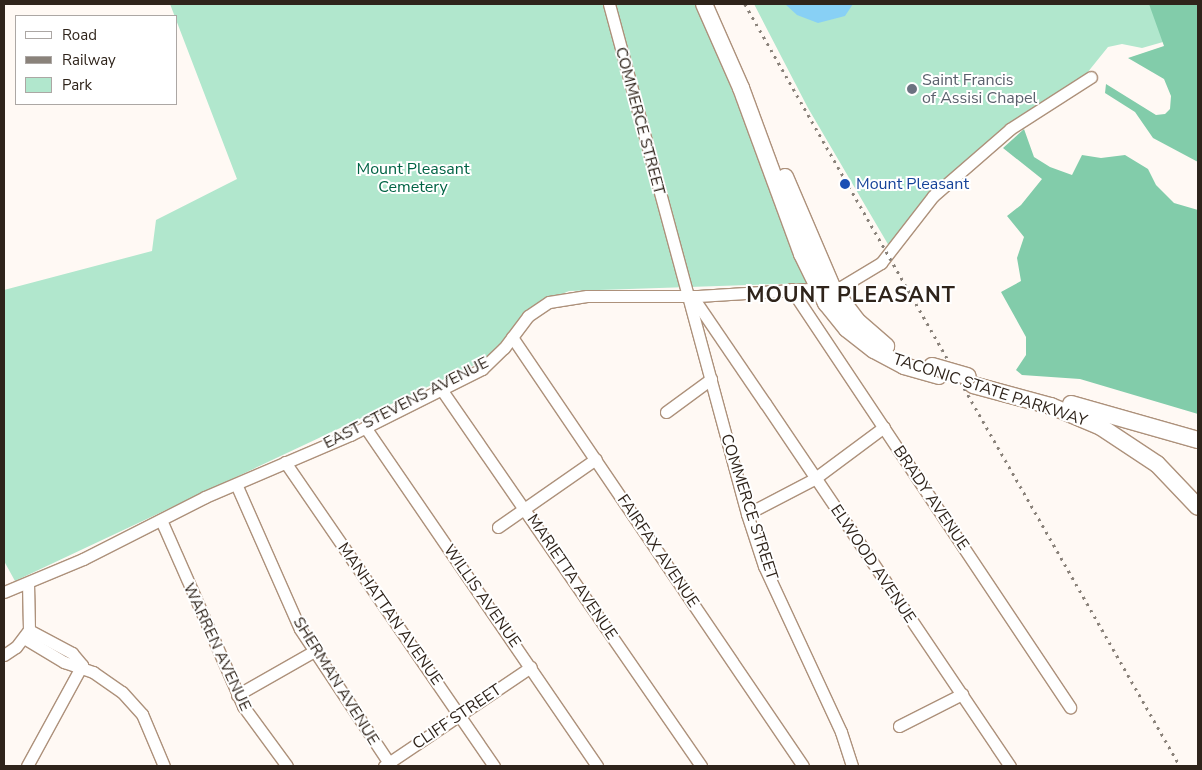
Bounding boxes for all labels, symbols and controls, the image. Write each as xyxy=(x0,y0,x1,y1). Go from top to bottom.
legend xyxy=(15,15,178,105)
text: Road xyxy=(62,25,97,45)
street label: COMMERCE STREET xyxy=(611,45,669,197)
text: Railway xyxy=(62,50,116,70)
place label: Saint Francis of Assisi Chapel xyxy=(922,70,1037,108)
text: Park xyxy=(62,75,92,95)
marker: Saint Francis of Assisi Chapel xyxy=(906,83,918,95)
park label: Mount Pleasant Cemetery xyxy=(357,159,469,197)
place label: Mount Pleasant xyxy=(856,174,969,194)
marker: Mount Pleasant xyxy=(838,177,852,191)
district label: MOUNT PLEASANT xyxy=(745,282,957,308)
street label: TACONIC STATE PARKWAY xyxy=(891,350,1089,430)
street label: EAST STEVENS AVENUE xyxy=(320,353,492,453)
street label: COMMERCE STREET xyxy=(716,432,782,582)
street label: BRADY AVENUE xyxy=(889,442,973,554)
street label: FAIRFAX AVENUE xyxy=(613,491,703,611)
street label: ELWOOD AVENUE xyxy=(826,501,920,627)
street label: MARIETTA AVENUE xyxy=(523,511,621,643)
street label: MANHATTAN AVENUE xyxy=(333,539,447,689)
street label: WILLIS AVENUE xyxy=(439,541,525,651)
street label: WARREN AVENUE xyxy=(179,580,255,714)
street label: SHERMAN AVENUE xyxy=(289,613,383,749)
street label: CLIFF STREET xyxy=(409,680,505,754)

